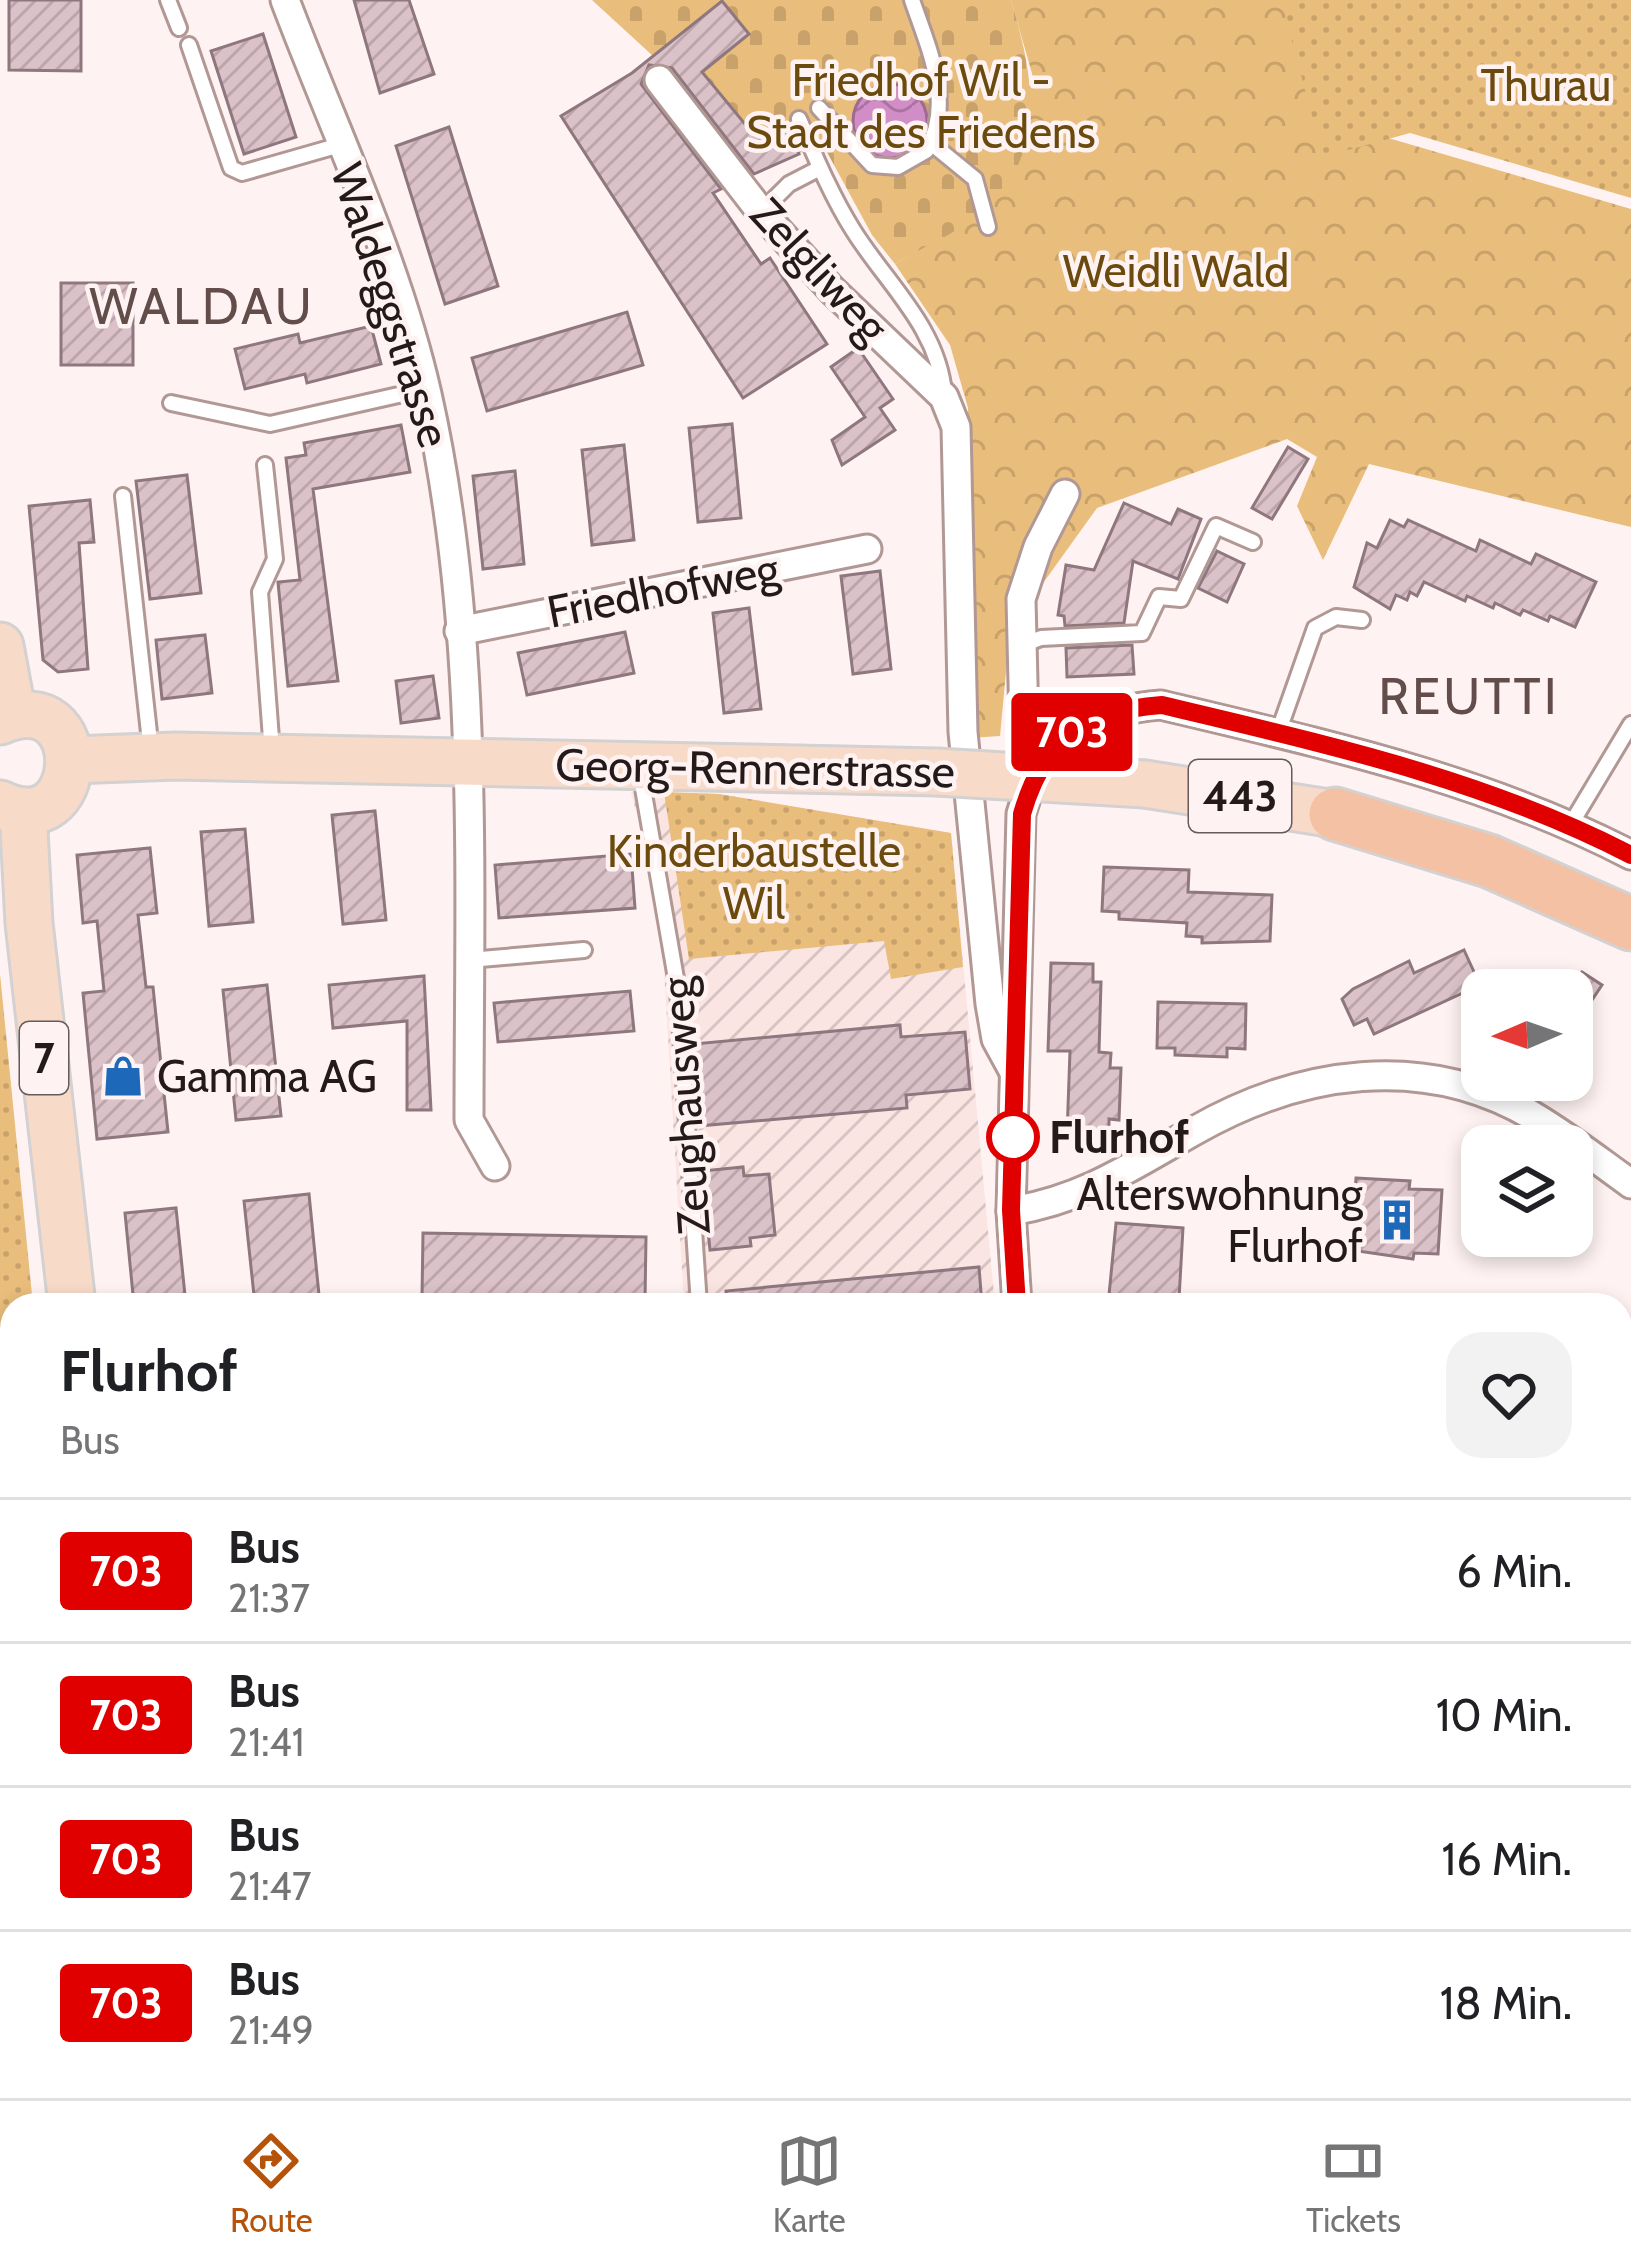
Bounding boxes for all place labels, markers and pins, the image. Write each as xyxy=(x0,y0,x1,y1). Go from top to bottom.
place label: Gamma AG xyxy=(157,1049,377,1103)
shop icon: Gamma AG xyxy=(100,1053,146,1099)
place label: Flurhof xyxy=(1049,1110,1189,1164)
marker: Flurhof xyxy=(988,1112,1038,1162)
place label: Alterswohnung Flurhof xyxy=(1076,1167,1364,1273)
building icon: Alterswohnung Flurhof xyxy=(1374,1197,1420,1243)

